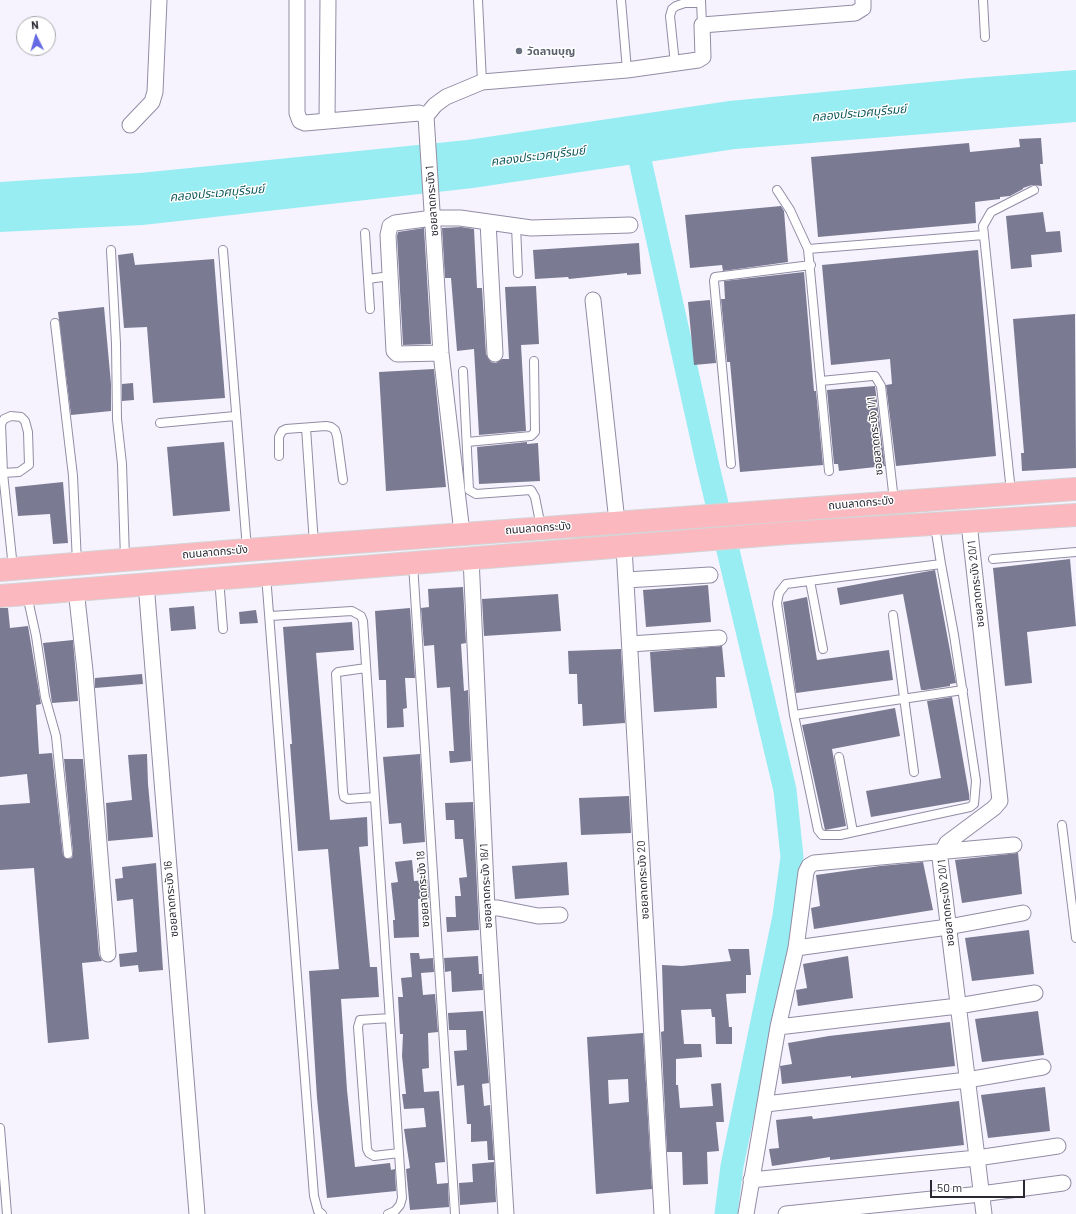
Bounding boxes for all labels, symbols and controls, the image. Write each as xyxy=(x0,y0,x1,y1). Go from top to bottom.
north arrow xyxy=(16,16,56,56)
text: N xyxy=(31,18,39,31)
place label: วัดลานบุญ xyxy=(527,44,575,58)
marker: วัดลานบุญ xyxy=(514,46,524,56)
water label: คลองประเวศบุรีรมย์ xyxy=(811,102,907,124)
water label: คลองประเวศบุรีรมย์ xyxy=(490,143,586,169)
street label: ซอยลาดกระบัง 1 xyxy=(423,165,441,237)
water label: คลองประเวศบุรีรมย์ xyxy=(169,182,265,204)
street label: ซอยลาดกระบัง 1/1 xyxy=(864,396,886,476)
street label: ถนนลาดกระบัง xyxy=(828,494,894,512)
street label: ถนนลาดกระบัง xyxy=(505,519,571,537)
street label: ซอยลาดกระบัง 20/1 xyxy=(965,540,987,628)
street label: ถนนลาดกระบัง xyxy=(182,543,248,561)
street label: ซอยลาดกระบัง 20 xyxy=(634,840,652,920)
street label: ซอยลาดกระบัง 18/1 xyxy=(477,843,495,929)
street label: ซอยลาดกระบัง 18 xyxy=(414,850,432,928)
street label: ซอยลาดกระบัง 20/1 xyxy=(935,859,957,947)
street label: ซอยลาดกระบัง 16 xyxy=(161,860,181,938)
scale bar xyxy=(932,1172,1027,1198)
text: 50 m xyxy=(937,1180,962,1194)

